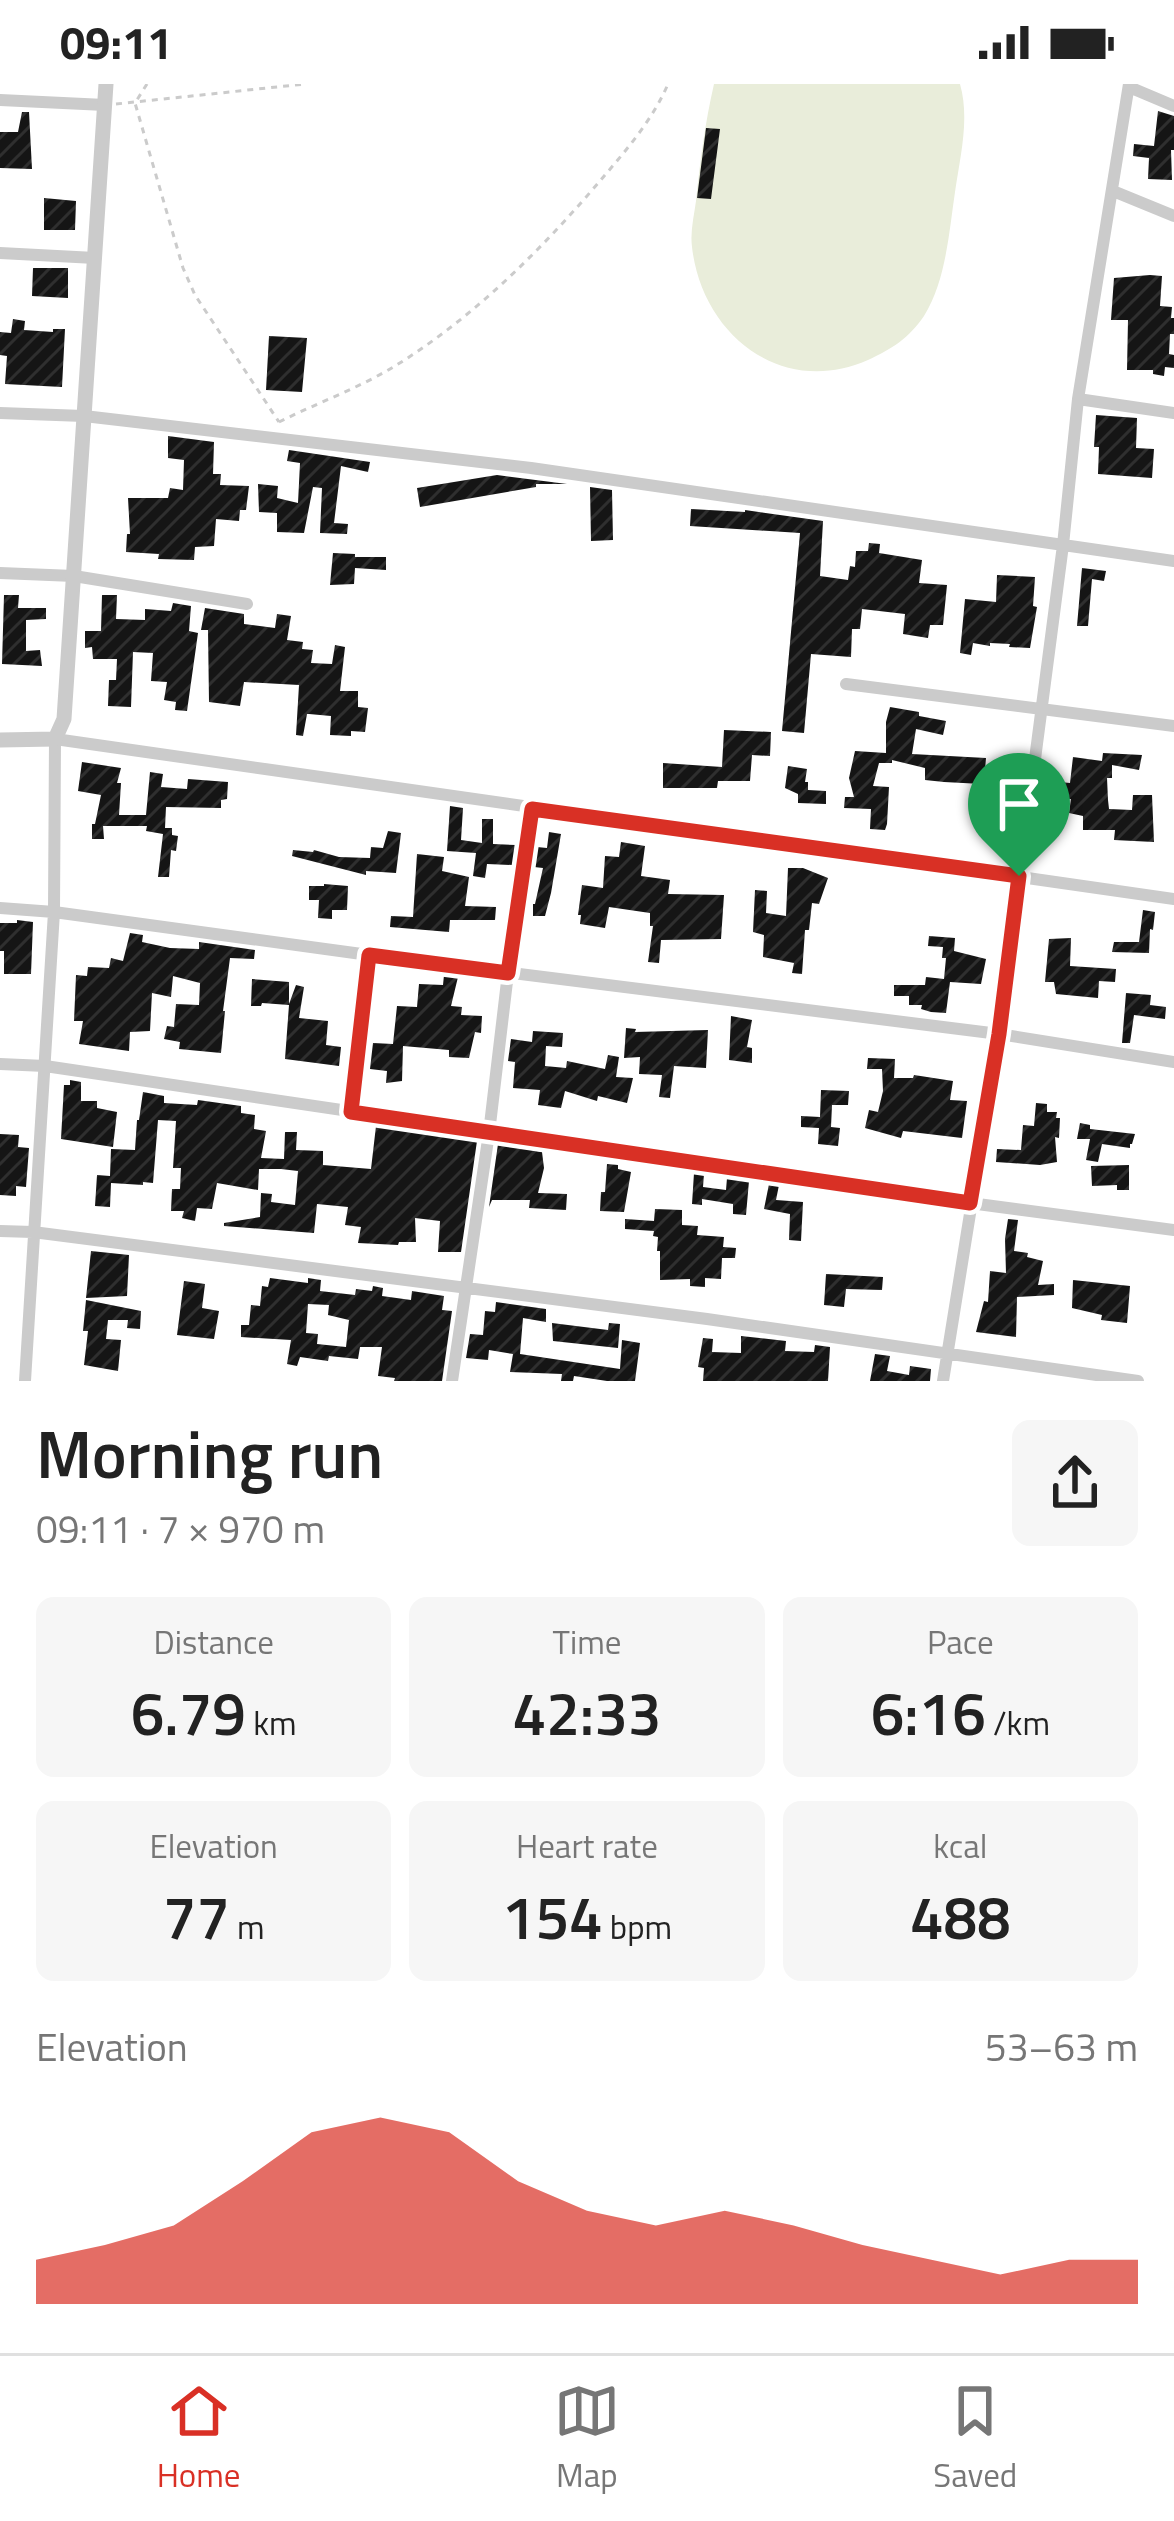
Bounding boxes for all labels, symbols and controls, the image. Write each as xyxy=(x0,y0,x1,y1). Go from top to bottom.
text: 09:11 xyxy=(60,8,172,76)
pin xyxy=(968,753,1070,876)
icon: arrive xyxy=(986,771,1052,837)
text: Morning run xyxy=(36,1403,383,1504)
button: share xyxy=(1012,1420,1138,1546)
text: 09:11 · 7 × 970 m xyxy=(36,1499,325,1558)
text: Distance xyxy=(153,1617,274,1667)
text: Time xyxy=(553,1617,621,1667)
text: Pace xyxy=(927,1617,994,1667)
text: 6.79 xyxy=(131,1667,246,1758)
text: 42:33 xyxy=(513,1667,661,1758)
text: 6:16 xyxy=(871,1667,986,1758)
text: km xyxy=(246,1698,297,1748)
text: /km xyxy=(986,1698,1050,1748)
text: Elevation xyxy=(149,1821,278,1871)
text: Heart rate xyxy=(516,1821,658,1871)
text: kcal xyxy=(933,1821,987,1871)
text: 77 xyxy=(163,1871,230,1962)
text: 154 xyxy=(502,1871,603,1962)
text: 488 xyxy=(910,1871,1011,1962)
text: m xyxy=(230,1902,265,1952)
text: bpm xyxy=(603,1902,672,1952)
text: Elevation xyxy=(36,2017,188,2076)
text: 53–63 m xyxy=(985,2017,1138,2076)
tab: Home xyxy=(157,2378,241,2500)
tab: Map xyxy=(554,2378,620,2500)
tab: Saved xyxy=(933,2378,1017,2500)

